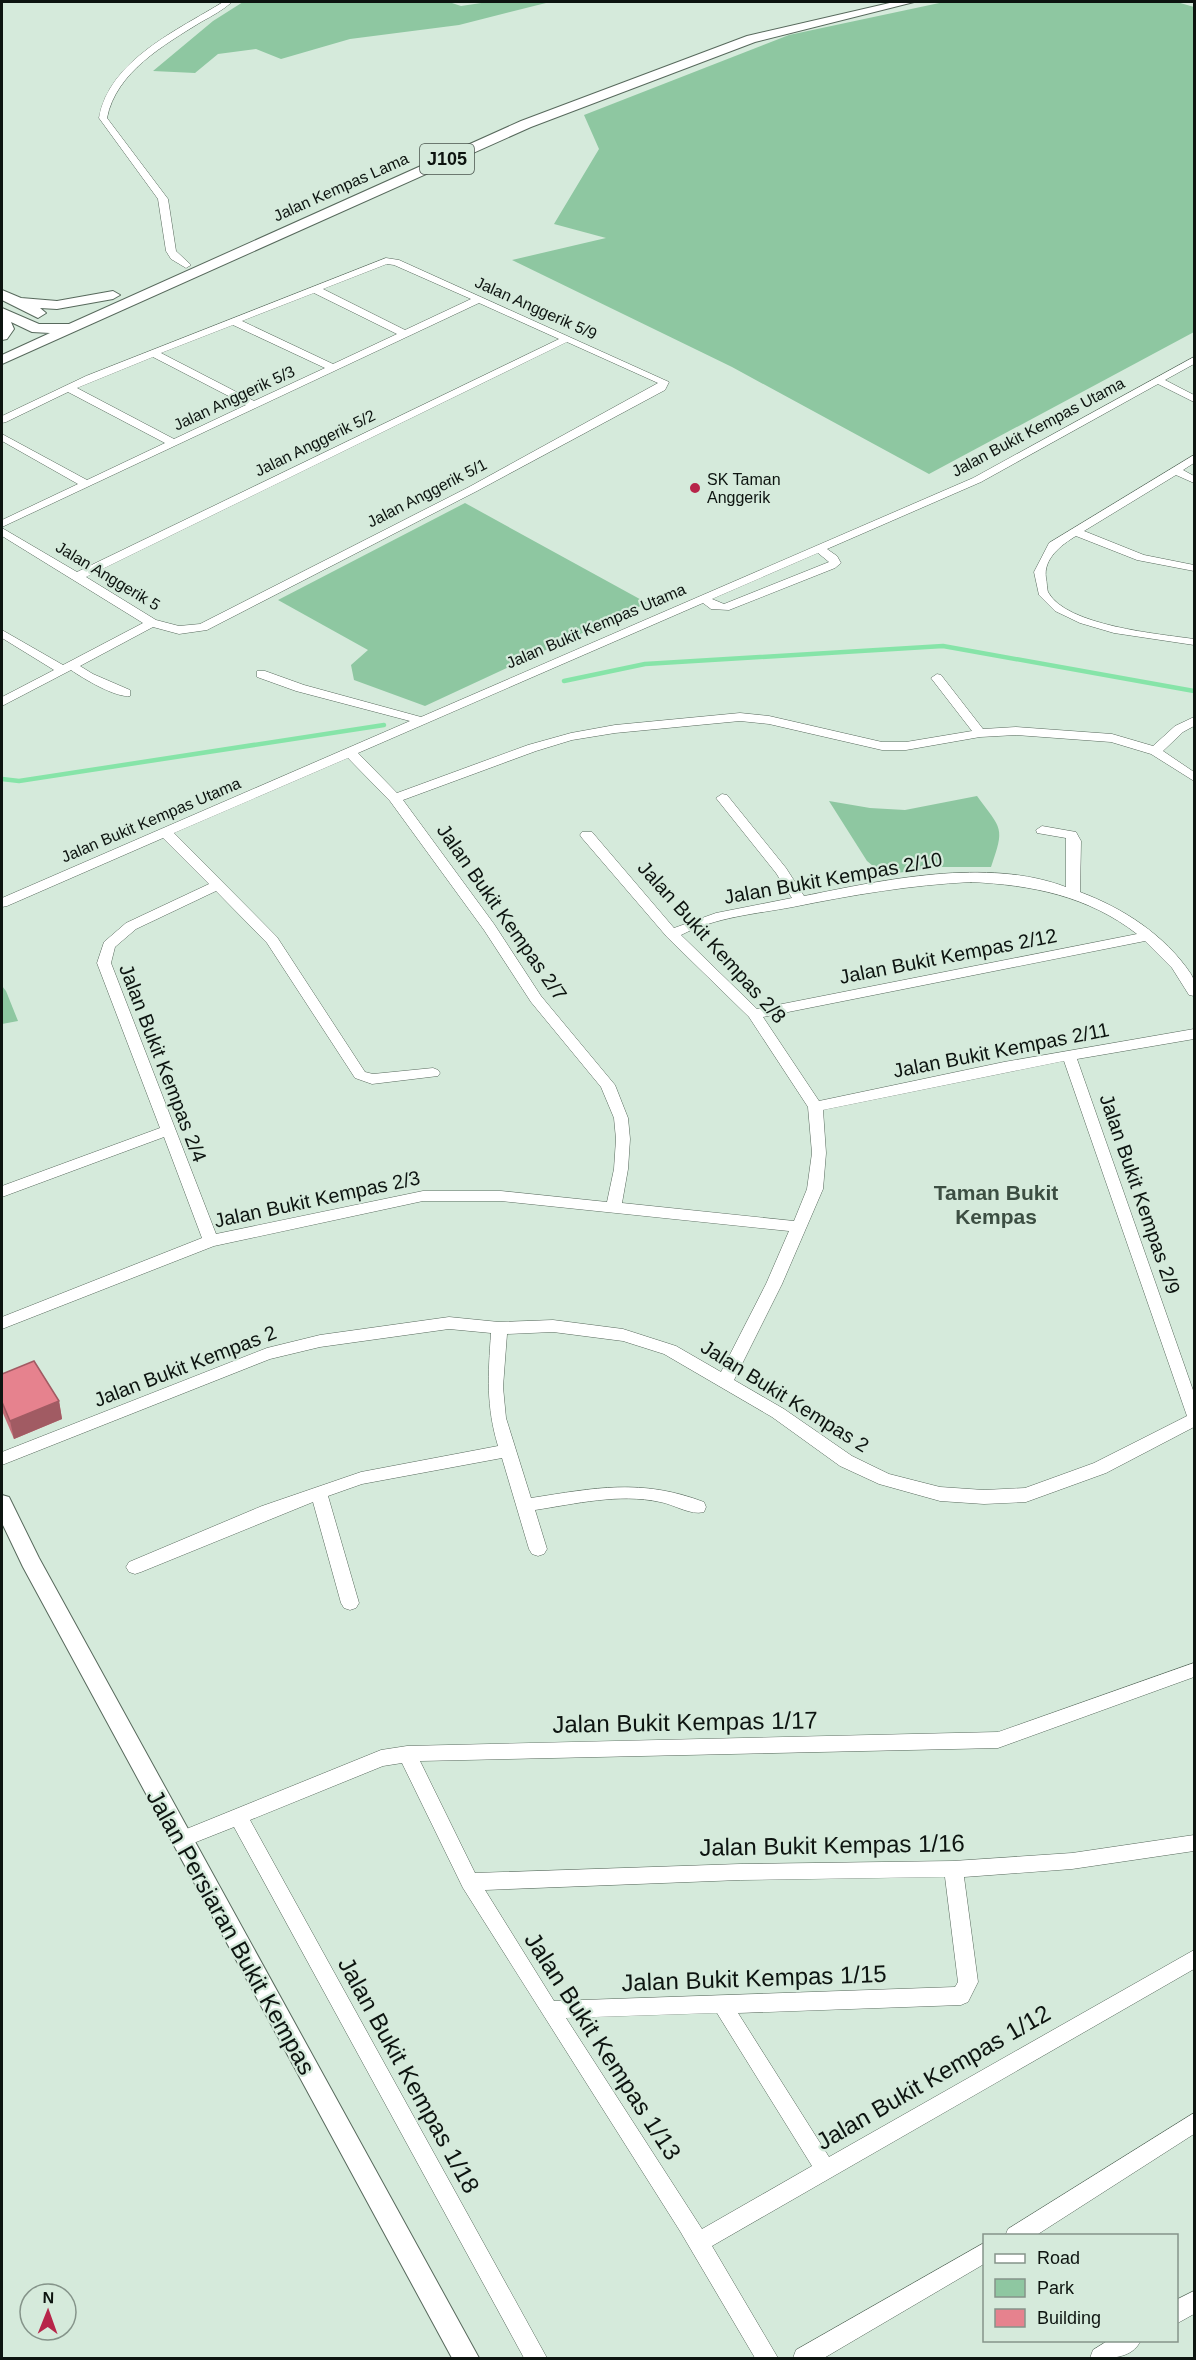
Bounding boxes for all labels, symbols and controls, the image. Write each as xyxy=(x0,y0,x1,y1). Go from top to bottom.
road number: J105 xyxy=(420,144,474,174)
street label: Jalan Kempas Lama xyxy=(271,150,411,224)
street label: Jalan Anggerik 5/9 xyxy=(472,273,600,343)
street label: Jalan Anggerik 5/3 xyxy=(171,362,297,434)
street label: Jalan Bukit Kempas Utama xyxy=(949,374,1127,480)
street label: Jalan Anggerik 5/2 xyxy=(252,406,378,479)
street label: Jalan Anggerik 5/1 xyxy=(364,455,490,530)
place label: SK Taman Anggerik xyxy=(707,471,781,506)
marker: SK Taman Anggerik xyxy=(688,481,702,495)
street label: Jalan Anggerik 5 xyxy=(53,538,163,614)
street label: Jalan Bukit Kempas Utama xyxy=(504,580,688,672)
street label: Jalan Bukit Kempas Utama xyxy=(59,774,243,866)
street label: Jalan Bukit Kempas 2/7 xyxy=(433,820,571,1004)
street label: Jalan Bukit Kempas 2/10 xyxy=(722,848,944,908)
street label: Jalan Bukit Kempas 2/8 xyxy=(634,857,790,1027)
street label: Jalan Bukit Kempas 2/12 xyxy=(837,924,1059,988)
street label: Jalan Bukit Kempas 2/4 xyxy=(115,961,211,1165)
street label: Jalan Bukit Kempas 2/11 xyxy=(891,1018,1111,1082)
street label: Jalan Bukit Kempas 2/9 xyxy=(1095,1091,1185,1297)
street label: Jalan Bukit Kempas 2/3 xyxy=(212,1166,422,1232)
district label: Taman Bukit Kempas xyxy=(934,1181,1058,1228)
street label: Jalan Bukit Kempas 2 xyxy=(91,1321,279,1411)
street label: Jalan Bukit Kempas 2 xyxy=(697,1335,873,1457)
street label: Jalan Bukit Kempas 1/17 xyxy=(552,1706,818,1738)
street label: Jalan Persiaran Bukit Kempas xyxy=(141,1785,321,2079)
street label: Jalan Bukit Kempas 1/16 xyxy=(699,1829,965,1861)
street label: Jalan Bukit Kempas 1/13 xyxy=(519,1927,687,2165)
street label: Jalan Bukit Kempas 1/18 xyxy=(333,1952,485,2198)
street label: Jalan Bukit Kempas 1/15 xyxy=(621,1960,887,1996)
street label: Jalan Bukit Kempas 1/12 xyxy=(811,1999,1055,2155)
legend xyxy=(983,2234,1178,2342)
text: Road xyxy=(1037,2248,1080,2268)
text: Park xyxy=(1037,2278,1075,2298)
north arrow xyxy=(18,2282,78,2342)
text: N xyxy=(42,2289,54,2306)
text: Building xyxy=(1037,2308,1101,2328)

